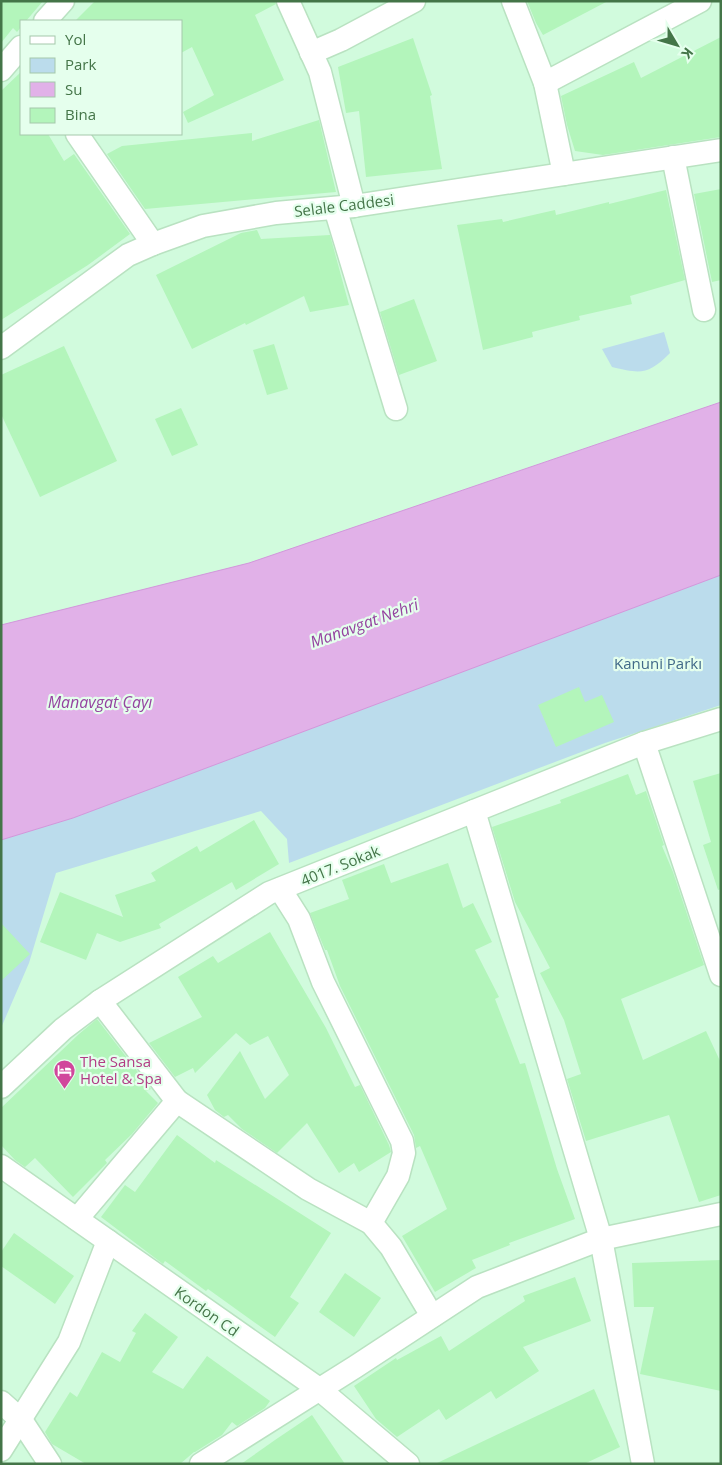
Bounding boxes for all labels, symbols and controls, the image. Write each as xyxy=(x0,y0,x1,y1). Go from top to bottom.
legend xyxy=(20,20,182,135)
north arrow xyxy=(652,20,702,70)
text: Yol xyxy=(65,29,86,49)
text: K xyxy=(677,44,698,63)
text: Park xyxy=(65,54,96,74)
text: Su xyxy=(65,79,82,99)
text: Bina xyxy=(65,104,96,124)
street label: Selale Caddesi xyxy=(293,189,395,221)
water label: Manavgat Nehri xyxy=(307,593,422,653)
park label: Kanuni Parkı xyxy=(614,653,702,673)
water label: Manavgat Çayı xyxy=(48,691,152,713)
street label: 4017. Sokak xyxy=(298,840,383,890)
place label: The Sansa Hotel & Spa xyxy=(80,1051,162,1088)
hotel icon: The Sansa Hotel & Spa xyxy=(52,1058,76,1089)
street label: Kordon Cd xyxy=(171,1282,243,1340)

